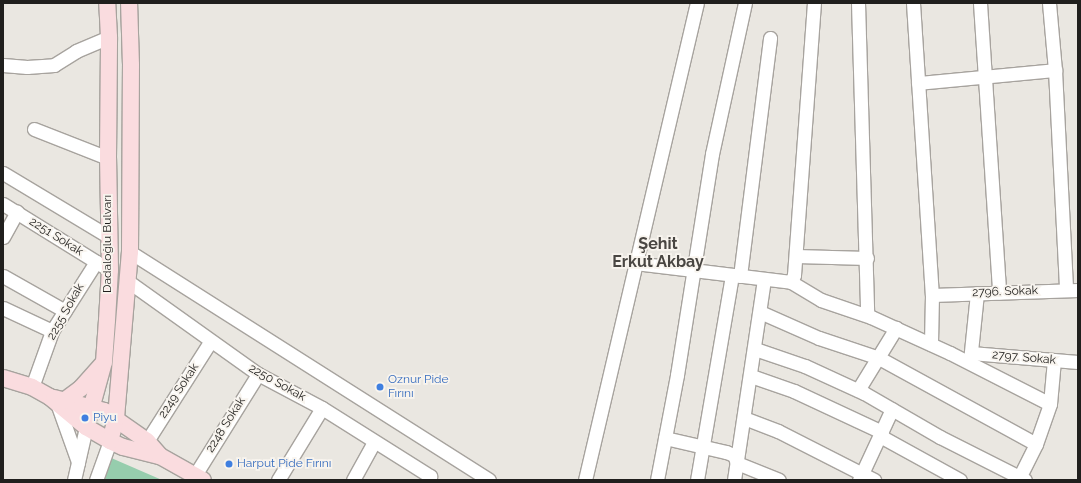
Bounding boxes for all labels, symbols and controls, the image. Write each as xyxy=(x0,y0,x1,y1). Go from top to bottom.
street label: Dadaloğlu Bulvarı xyxy=(101,195,115,293)
street label: 2251 Sokak xyxy=(26,215,86,259)
district label: Şehit Erkut Akbay xyxy=(612,234,704,272)
street label: 2255 Sokak xyxy=(45,281,87,343)
street label: 2796. Sokak xyxy=(972,284,1038,300)
street label: 2797. Sokak xyxy=(991,348,1057,368)
street label: 2249 Sokak xyxy=(156,361,202,421)
street label: 2250 Sokak xyxy=(246,361,308,405)
place label: Oznur Pide Fırını xyxy=(388,373,449,401)
marker: Oznur Pide Fırını xyxy=(375,382,385,392)
street label: 2248 Sokak xyxy=(203,395,249,455)
place label: Piyu xyxy=(93,411,117,425)
marker: Piyu xyxy=(80,413,90,423)
place label: Harput Pide Fırını xyxy=(237,457,331,471)
marker: Harput Pide Fırını xyxy=(224,459,234,469)

